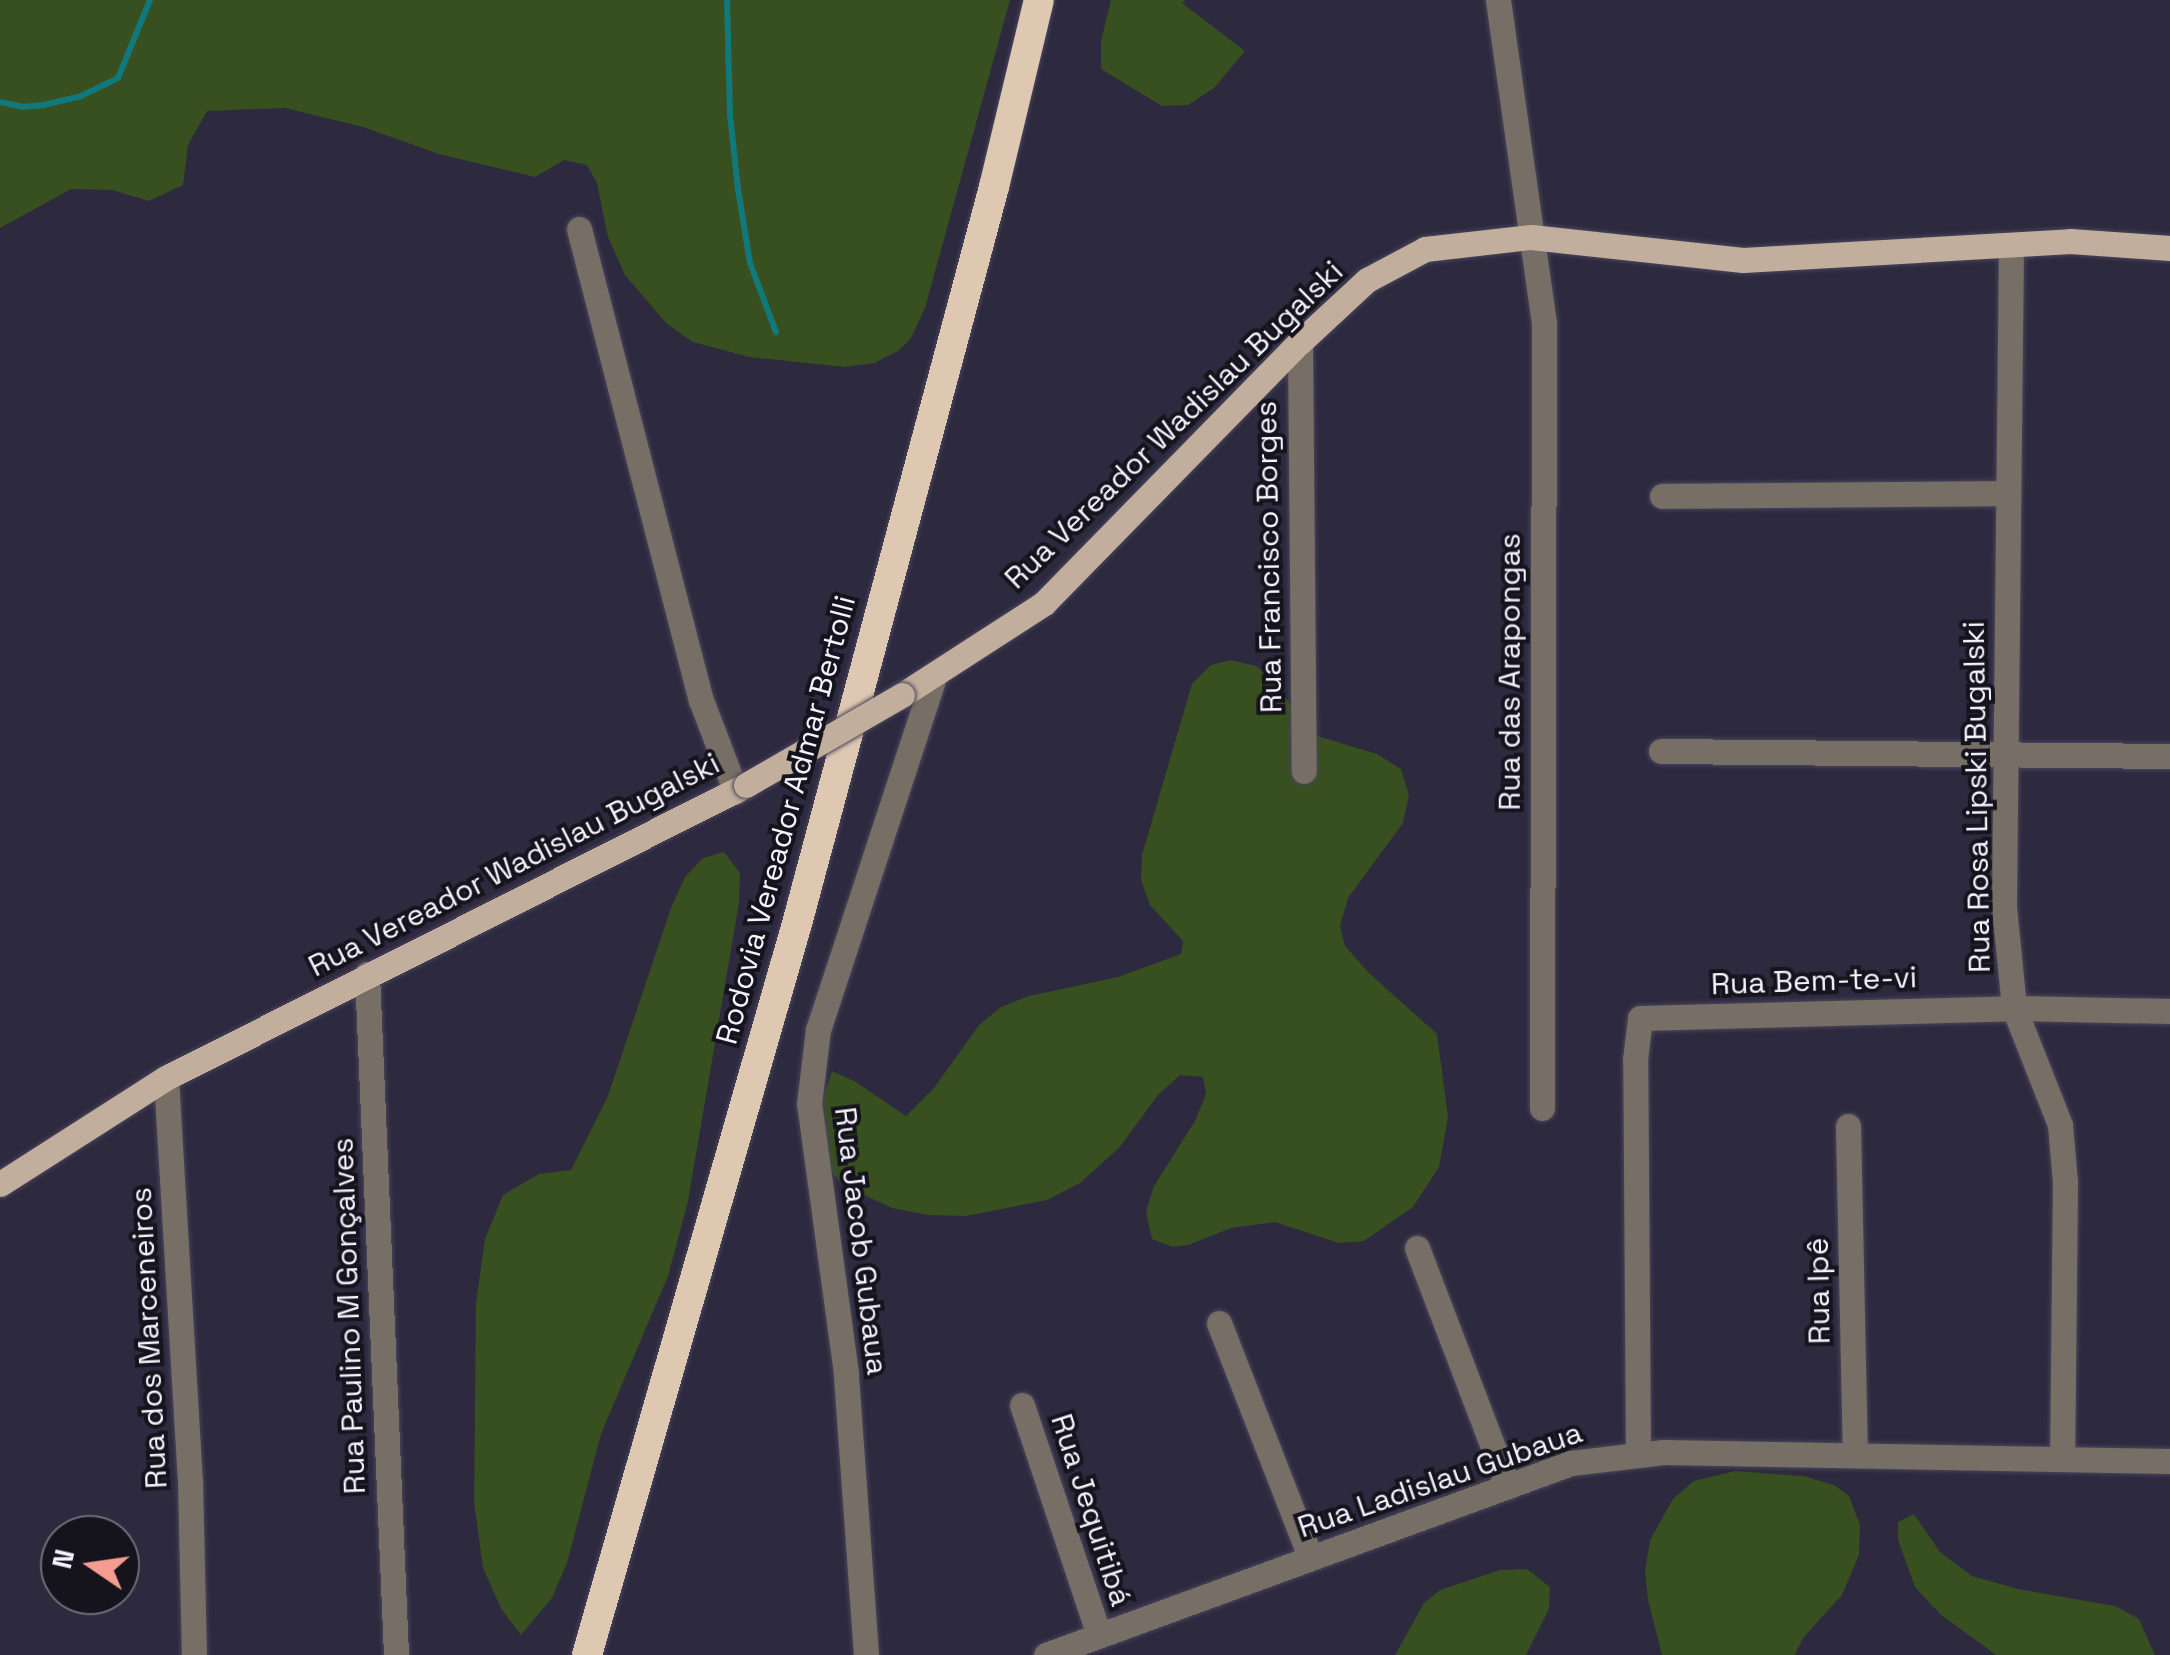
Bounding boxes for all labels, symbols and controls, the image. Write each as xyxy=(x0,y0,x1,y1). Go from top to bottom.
street label: Rua Vereador Wadislau Bugalski xyxy=(997,253,1351,597)
street label: Rua Francisco Borges xyxy=(1248,401,1290,713)
street label: Rua das Arapongas xyxy=(1492,533,1528,811)
street label: Rodovia Vereador Admar Bertolli xyxy=(709,591,863,1049)
street label: Rua Rosa Lipski Bugalski xyxy=(1956,621,1998,973)
street label: Rua Vereador Wadislau Bugalski xyxy=(302,745,726,985)
street label: Rua Bem-te-vi xyxy=(1710,959,1918,1003)
street label: Rua Jacob Gubaua xyxy=(827,1105,895,1377)
street label: Rua Paulino M Gonçalves xyxy=(325,1137,373,1495)
street label: Rua dos Marceneiros xyxy=(123,1186,175,1490)
street label: Rua Ipê xyxy=(1800,1237,1838,1345)
street label: Rua Jequitibá xyxy=(1043,1409,1139,1611)
street label: Rua Ladislau Gubaua xyxy=(1293,1414,1587,1546)
north arrow xyxy=(40,1515,140,1615)
text: N xyxy=(43,1546,82,1572)

